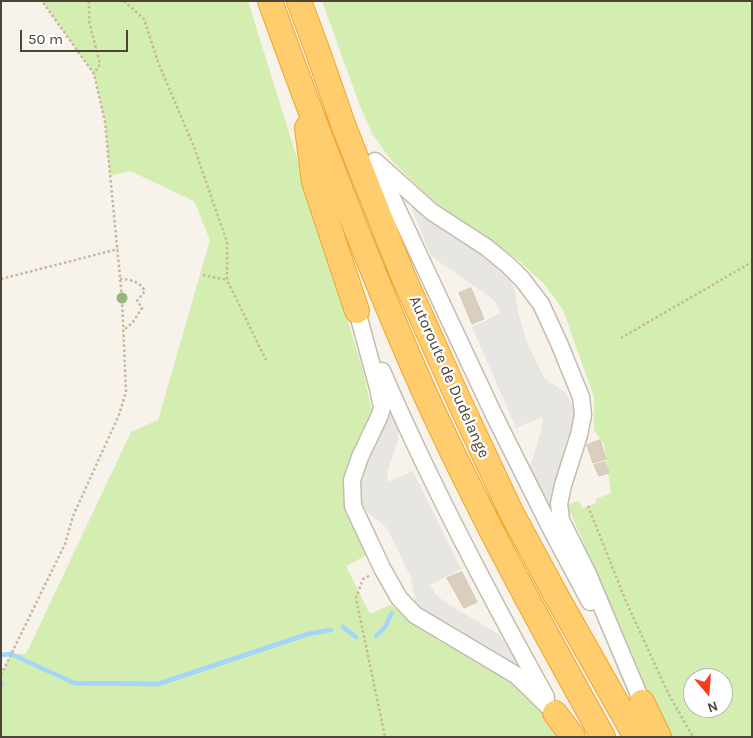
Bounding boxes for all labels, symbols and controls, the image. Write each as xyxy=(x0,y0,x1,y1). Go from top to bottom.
scale bar xyxy=(22,20,130,52)
text: 50 m xyxy=(28,30,63,48)
street label: Autoroute de Dudelange xyxy=(405,293,493,461)
north arrow xyxy=(683,668,733,718)
text: N xyxy=(705,697,720,716)

